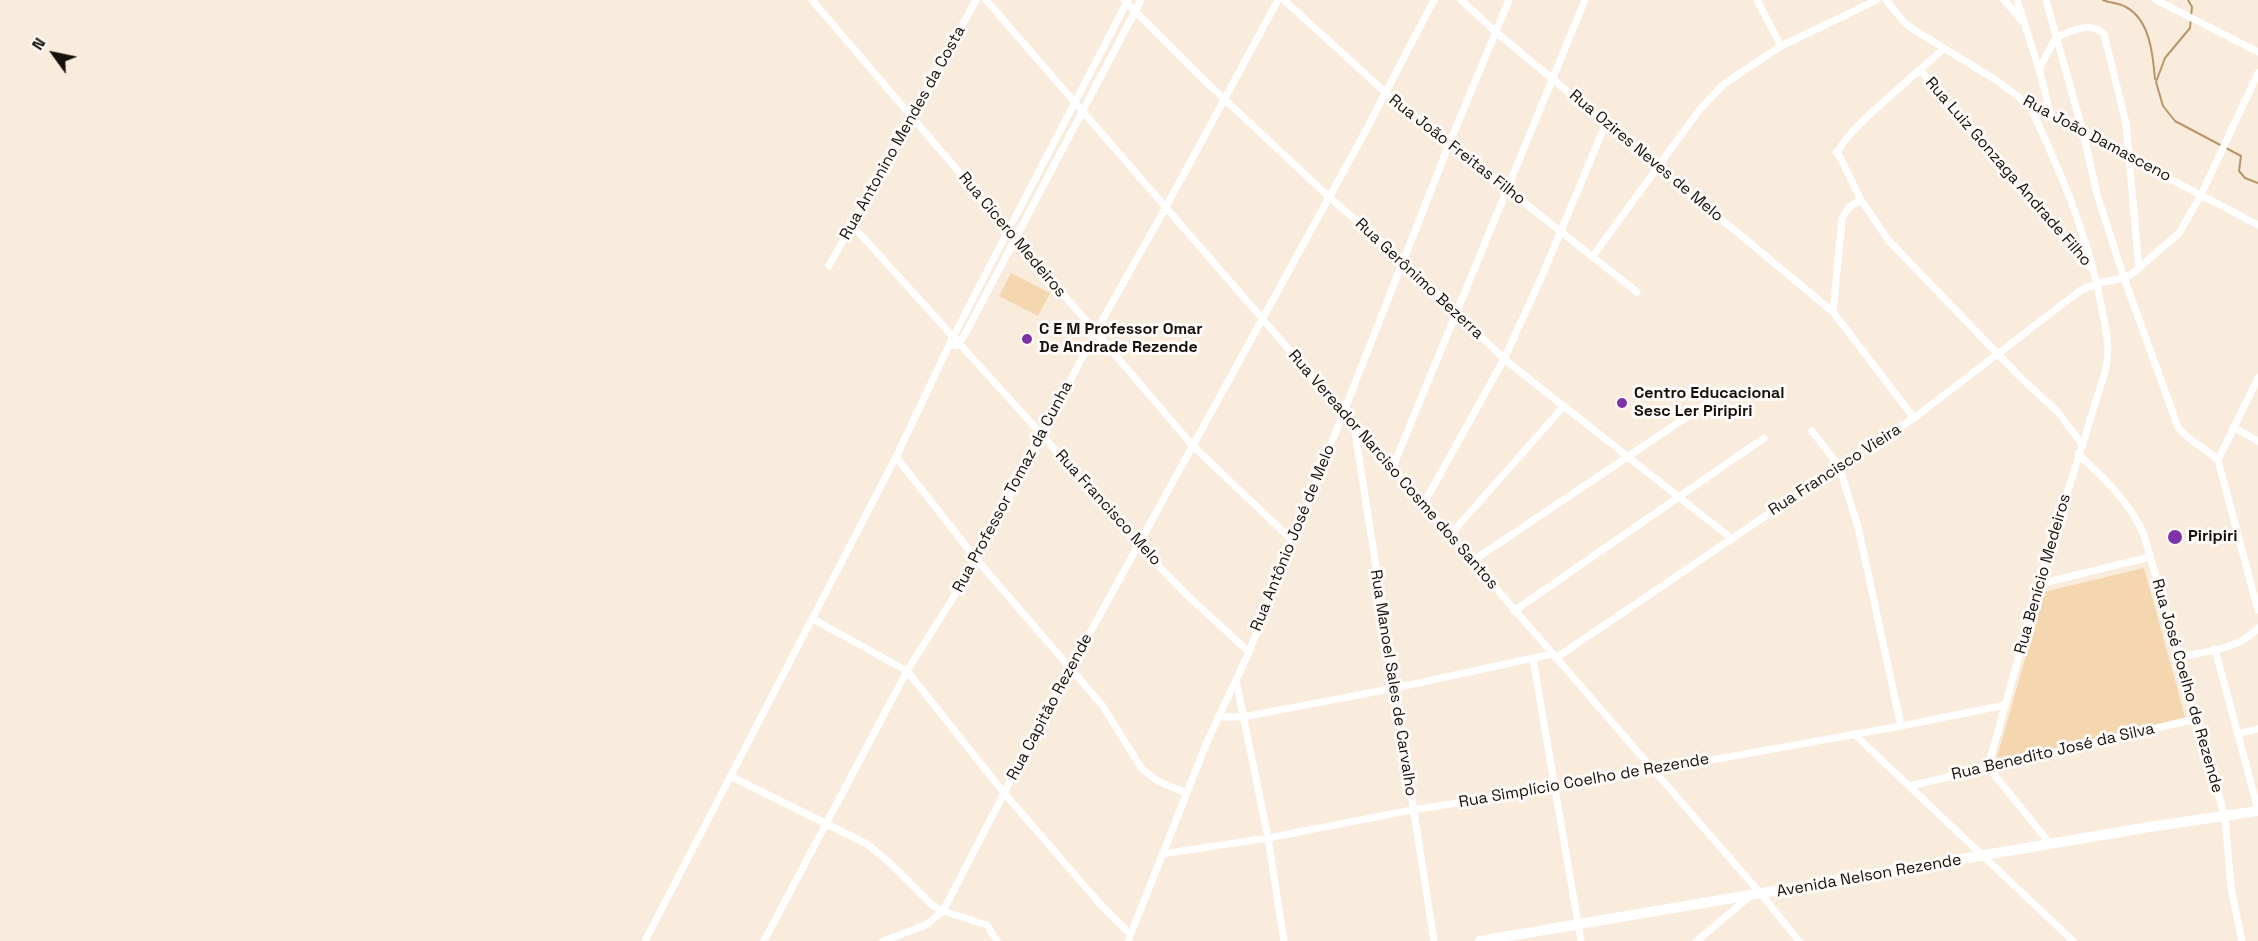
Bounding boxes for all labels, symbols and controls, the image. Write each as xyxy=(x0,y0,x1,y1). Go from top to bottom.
street label: Rua Antonino Mendes da Costa xyxy=(836,23,970,243)
north arrow xyxy=(24,24,84,84)
text: N xyxy=(27,34,50,54)
street label: Rua Luiz Gonzaga Andrade Filho xyxy=(1921,74,2095,270)
street label: Rua Ozires Neves de Melo xyxy=(1565,86,1727,226)
street label: Rua João Freitas Filho xyxy=(1385,91,1529,209)
street label: Rua João Damasceno xyxy=(2020,92,2174,186)
street label: Rua Cícero Medeiros xyxy=(954,169,1070,301)
street label: Rua Gerônimo Bezerra xyxy=(1351,214,1487,344)
place label: C E M Professor Omar De Andrade Rezende xyxy=(1039,320,1203,358)
marker: C E M Professor Omar De Andrade Rezende xyxy=(1020,332,1034,346)
street label: Rua Vereador Narciso Cosme dos Santos xyxy=(1284,346,1502,594)
street label: Rua Professor Tomaz da Cunha xyxy=(949,378,1077,596)
place label: Centro Educacional Sesc Ler Piripiri xyxy=(1634,384,1785,422)
marker: Centro Educacional Sesc Ler Piripiri xyxy=(1615,396,1629,410)
street label: Rua Francisco Vieira xyxy=(1765,420,1905,520)
street label: Rua Antônio José de Melo xyxy=(1247,442,1339,634)
street label: Rua Francisco Melo xyxy=(1051,446,1165,570)
street label: Rua Benício Medeiros xyxy=(2011,492,2075,656)
place label: Piripiri xyxy=(2188,527,2238,547)
marker: Piripiri xyxy=(2166,528,2184,546)
street label: Rua Manoel Sales de Carvalho xyxy=(1366,568,1420,798)
street label: Rua José Coelho de Rezende xyxy=(2147,577,2227,795)
street label: Rua Capitão Rezende xyxy=(1003,630,1097,784)
street label: Rua Benedito José da Silva xyxy=(1950,719,2156,785)
street label: Rua Simplício Coelho de Rezende xyxy=(1457,749,1711,813)
street label: Avenida Nelson Rezende xyxy=(1775,850,1963,902)

